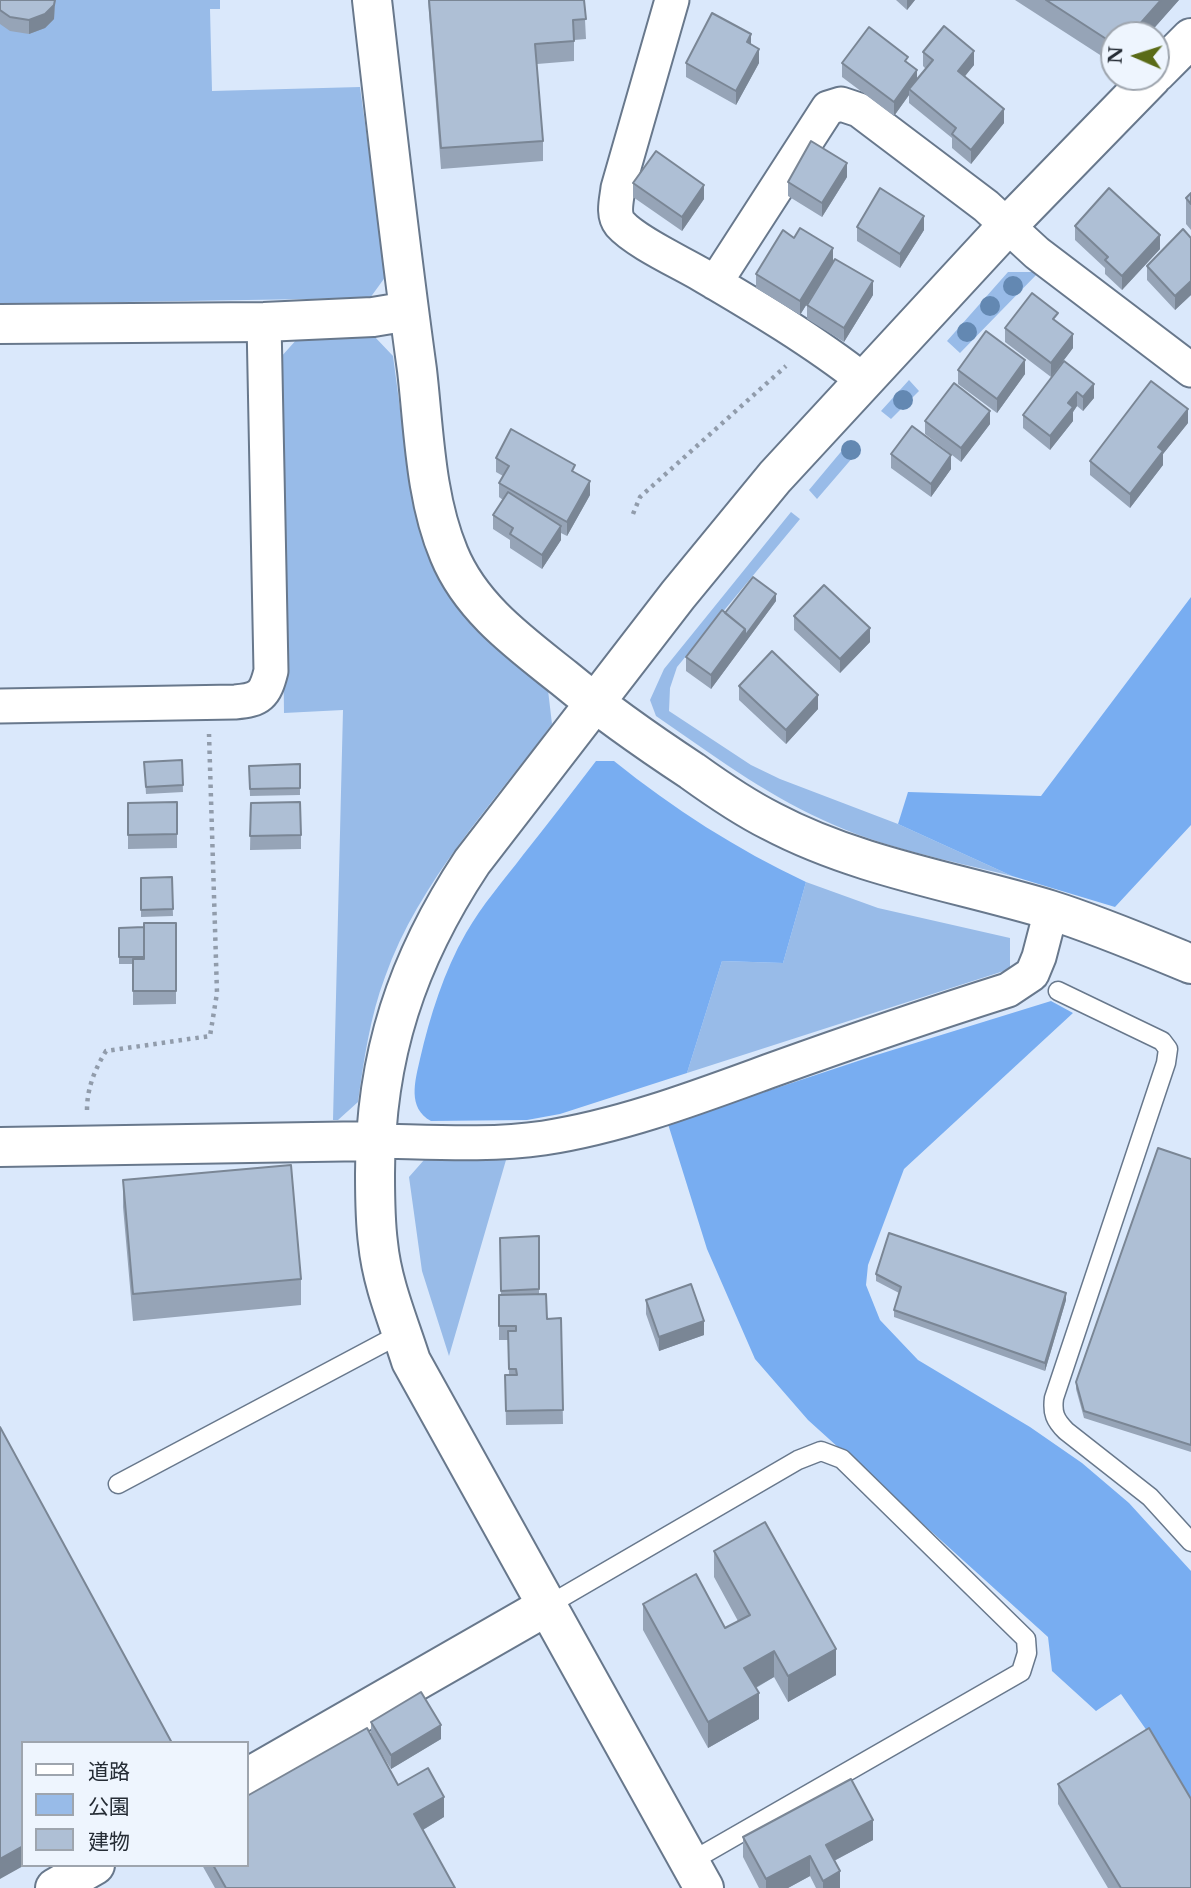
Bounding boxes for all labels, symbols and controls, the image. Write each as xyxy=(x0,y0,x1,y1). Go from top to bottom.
north arrow xyxy=(1100,21,1170,91)
text: N xyxy=(1104,45,1127,65)
legend xyxy=(21,1741,248,1867)
text: 道路 xyxy=(88,1759,130,1785)
text: 公園 xyxy=(88,1794,130,1820)
text: 建物 xyxy=(88,1829,130,1855)

